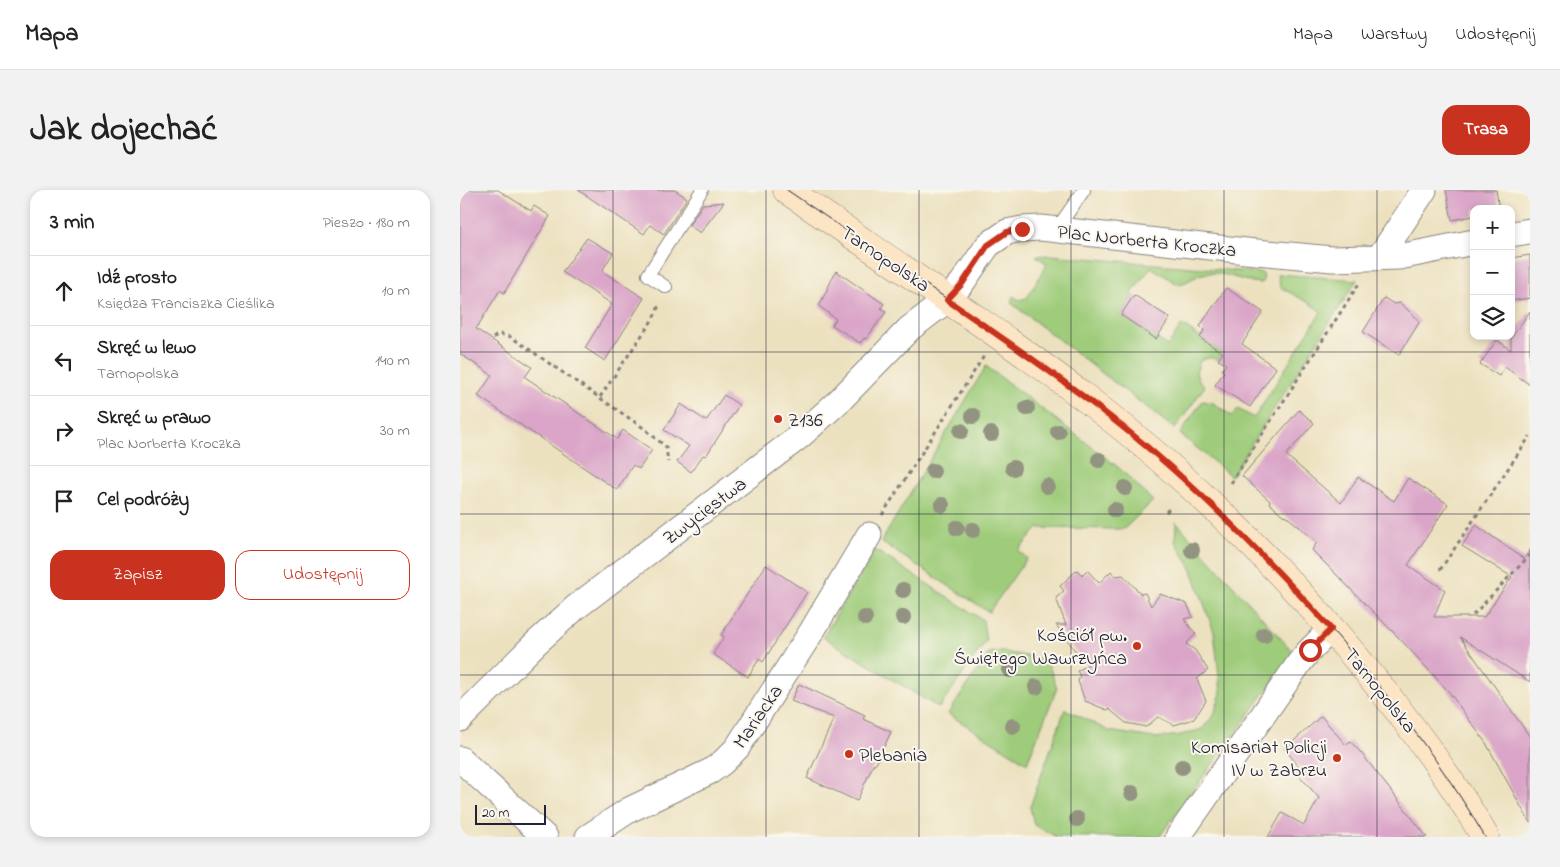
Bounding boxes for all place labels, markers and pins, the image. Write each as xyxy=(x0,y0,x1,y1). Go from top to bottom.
place label: Z136 xyxy=(788,407,823,436)
marker: Z136 xyxy=(772,413,784,425)
place label: Kościół pw. Świętego Wawrzyńca xyxy=(954,622,1127,675)
marker: Kościół pw. Świętego Wawrzyńca xyxy=(1131,640,1143,652)
place label: Komisariat Policji IV w Zabrzu xyxy=(1191,734,1327,786)
place label: Plebania xyxy=(859,742,927,771)
marker: Plebania xyxy=(843,748,855,760)
marker: Komisariat Policji IV w Zabrzu xyxy=(1331,752,1343,764)

